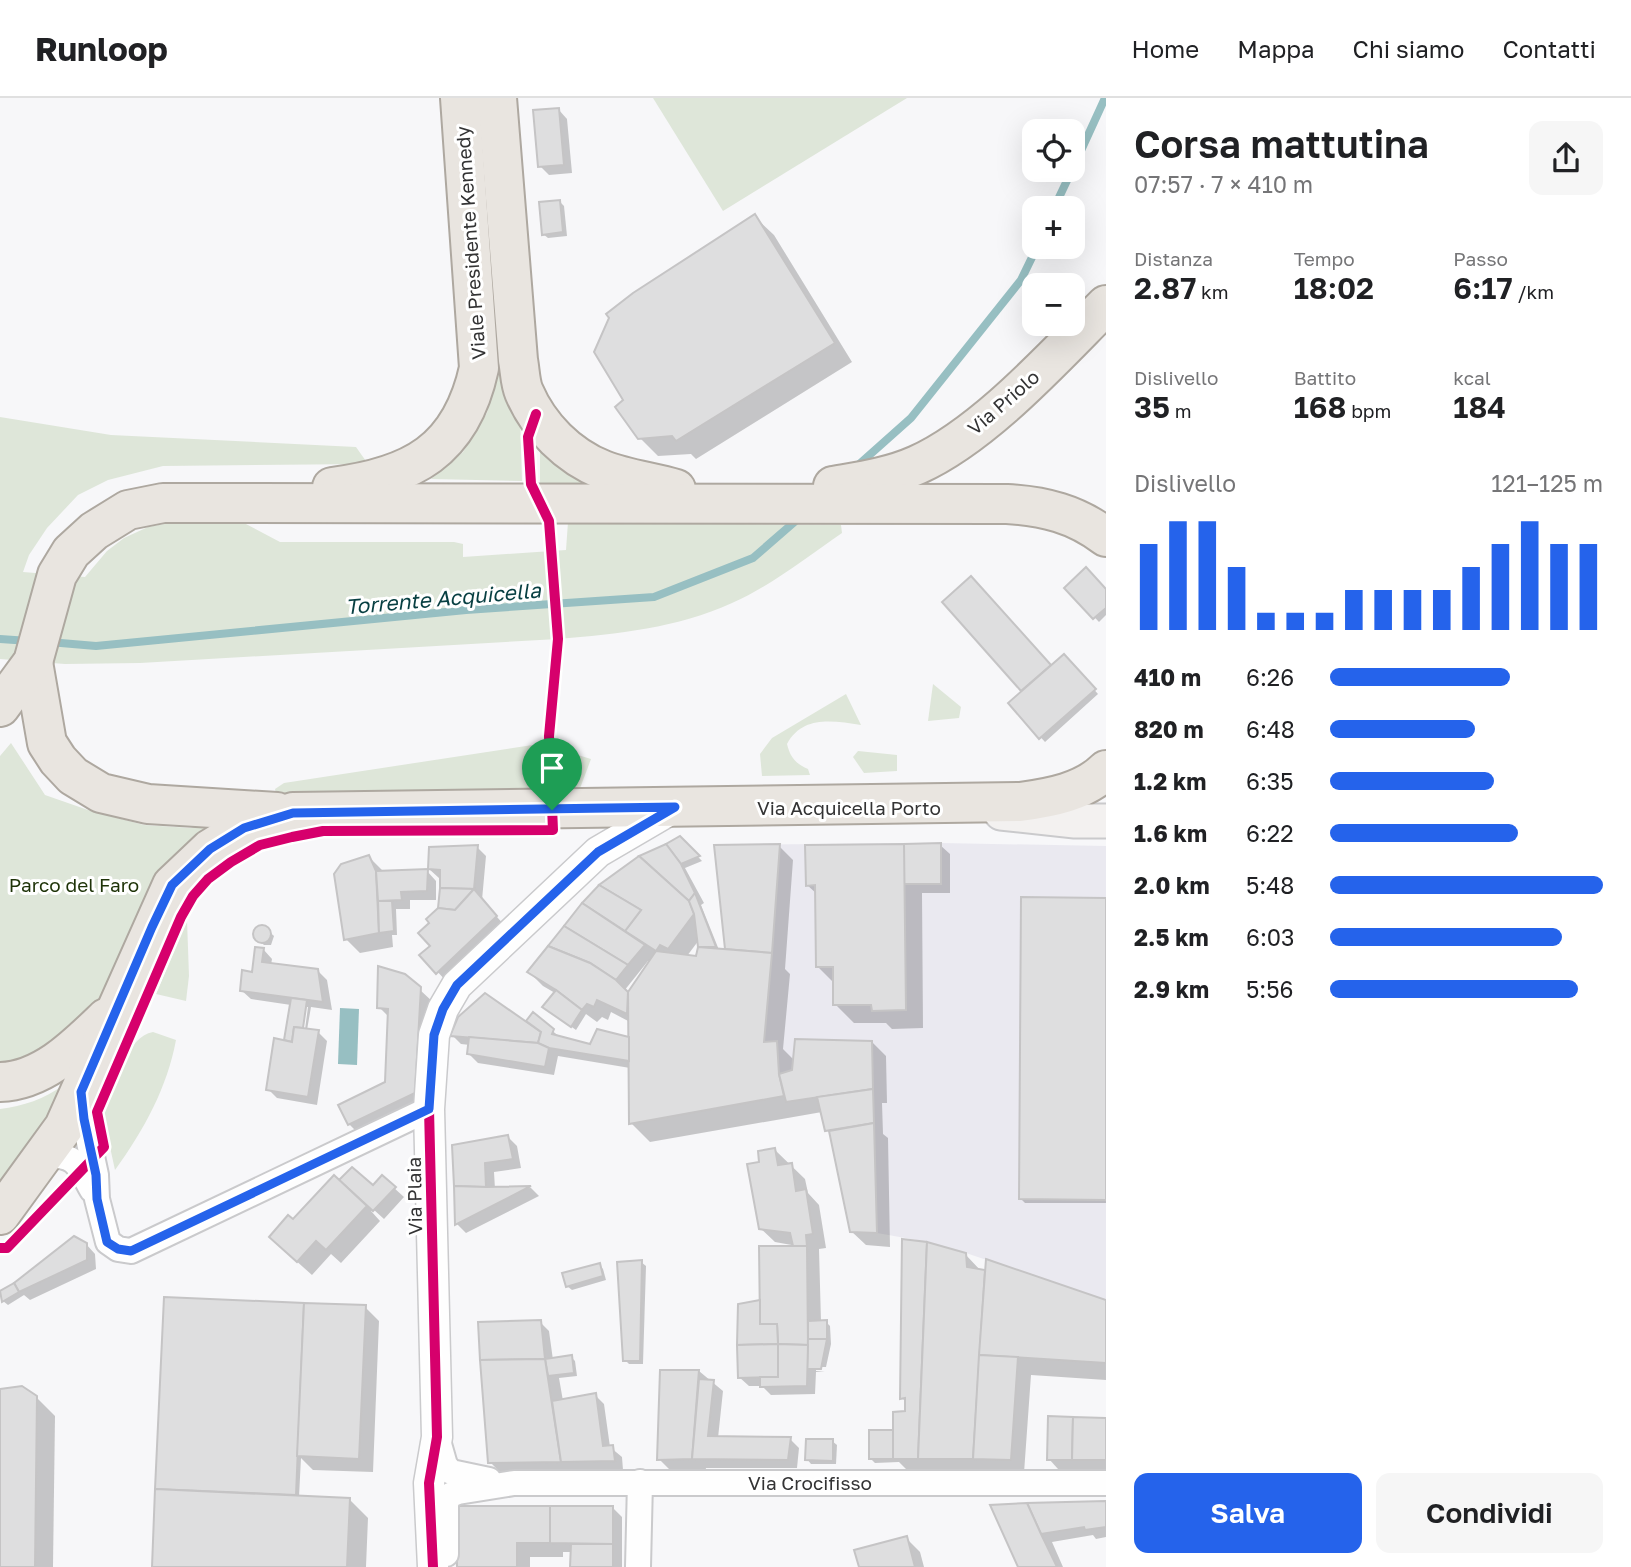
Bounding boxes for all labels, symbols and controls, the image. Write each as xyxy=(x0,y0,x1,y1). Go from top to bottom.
text: Runloop xyxy=(35,29,168,68)
text: Home xyxy=(1131,34,1199,63)
text: Mappa xyxy=(1237,34,1315,63)
text: Chi siamo xyxy=(1353,34,1464,63)
text: Contatti xyxy=(1502,34,1596,63)
map controls xyxy=(1022,119,1085,336)
button: locate xyxy=(1022,119,1085,182)
text: Corsa mattutina xyxy=(1134,121,1429,166)
button: share xyxy=(1529,121,1603,195)
street label: Viale Presidente Kennedy xyxy=(450,125,490,361)
text: 07:57 · 7 × 410 m xyxy=(1134,170,1313,198)
button: + xyxy=(1022,196,1085,259)
text: Distanza xyxy=(1134,247,1213,270)
text: Tempo xyxy=(1294,247,1355,270)
text: Passo xyxy=(1453,247,1508,270)
text: 2.87 xyxy=(1134,270,1196,306)
text: 18:02 xyxy=(1294,270,1374,306)
text: 6:17 xyxy=(1453,270,1513,306)
button: − xyxy=(1022,273,1085,336)
text: km xyxy=(1196,280,1229,303)
text: /km xyxy=(1513,280,1554,303)
street label: Via Priolo xyxy=(963,365,1043,439)
text: Dislivello xyxy=(1134,366,1218,389)
text: Battito xyxy=(1294,366,1356,389)
text: kcal xyxy=(1453,366,1491,389)
text: 35 xyxy=(1134,389,1170,425)
text: 168 xyxy=(1294,389,1346,425)
text: 184 xyxy=(1453,389,1506,425)
text: m xyxy=(1170,399,1192,422)
text: bpm xyxy=(1346,399,1391,422)
text: Dislivello xyxy=(1134,469,1236,497)
text: 121–125 m xyxy=(1491,469,1603,497)
water label: Torrente Acquicella xyxy=(344,576,543,619)
text: 410 m xyxy=(1134,663,1201,691)
text: 6:26 xyxy=(1246,663,1294,691)
text: 820 m xyxy=(1134,715,1204,743)
text: 6:48 xyxy=(1246,715,1295,743)
pin xyxy=(522,738,582,810)
icon: arrive xyxy=(533,749,571,787)
text: 1.2 km xyxy=(1134,767,1206,795)
text: 6:35 xyxy=(1246,767,1294,795)
street label: Via Acquicella Porto xyxy=(757,796,941,819)
text: 1.6 km xyxy=(1134,819,1207,847)
text: 6:22 xyxy=(1246,819,1294,847)
text: 2.0 km xyxy=(1134,871,1210,899)
text: 5:48 xyxy=(1246,871,1294,899)
park label: Parco del Faro xyxy=(9,873,139,896)
text: 2.5 km xyxy=(1134,923,1209,951)
text: 6:03 xyxy=(1246,923,1295,951)
text: 2.9 km xyxy=(1134,975,1209,1003)
text: 5:56 xyxy=(1246,975,1294,1003)
street label: Via Plaia xyxy=(402,1157,426,1235)
street label: Via Crocifisso xyxy=(748,1471,872,1494)
button: Salva xyxy=(1134,1473,1362,1553)
button: Condividi xyxy=(1376,1473,1603,1553)

